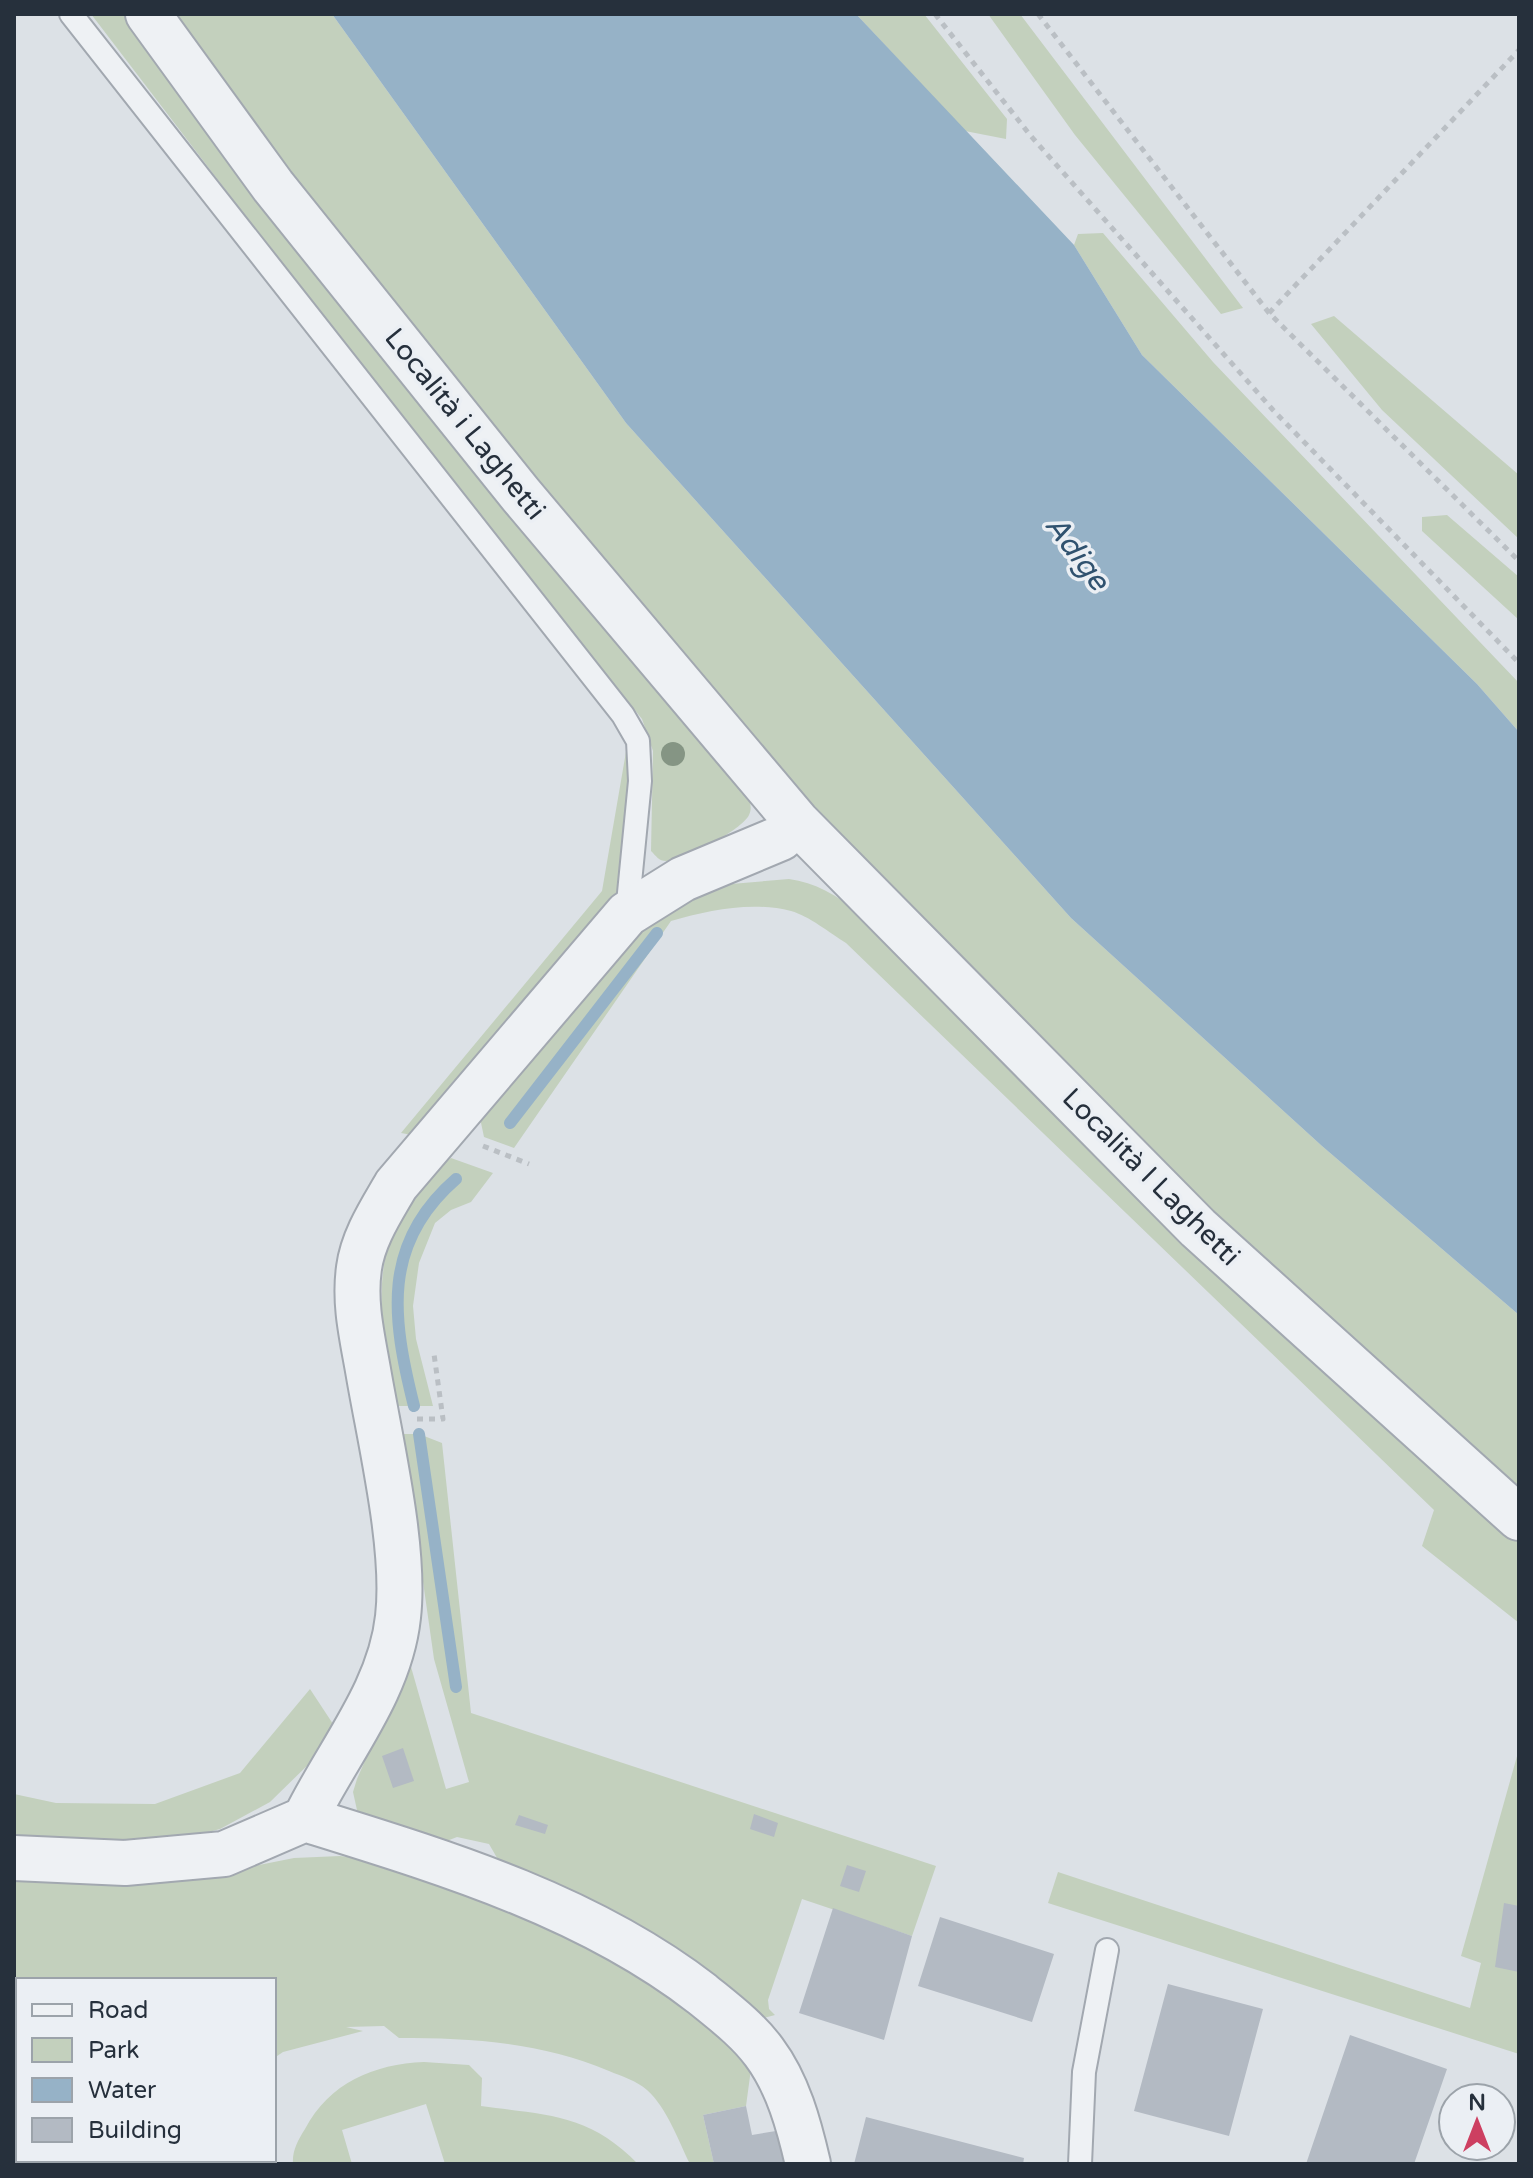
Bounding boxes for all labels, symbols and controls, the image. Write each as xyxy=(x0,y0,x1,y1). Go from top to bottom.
street label: Località i Laghetti xyxy=(377,321,553,527)
water label: Adige xyxy=(1037,508,1118,599)
street label: Località I Laghetti xyxy=(1055,1081,1247,1273)
legend xyxy=(16,1978,276,2162)
text: Road xyxy=(88,1996,148,2025)
text: Park xyxy=(88,2036,139,2065)
text: Water xyxy=(88,2076,157,2105)
north arrow xyxy=(1437,2082,1517,2162)
text: N xyxy=(1468,2090,1486,2116)
text: Building xyxy=(88,2116,182,2145)

